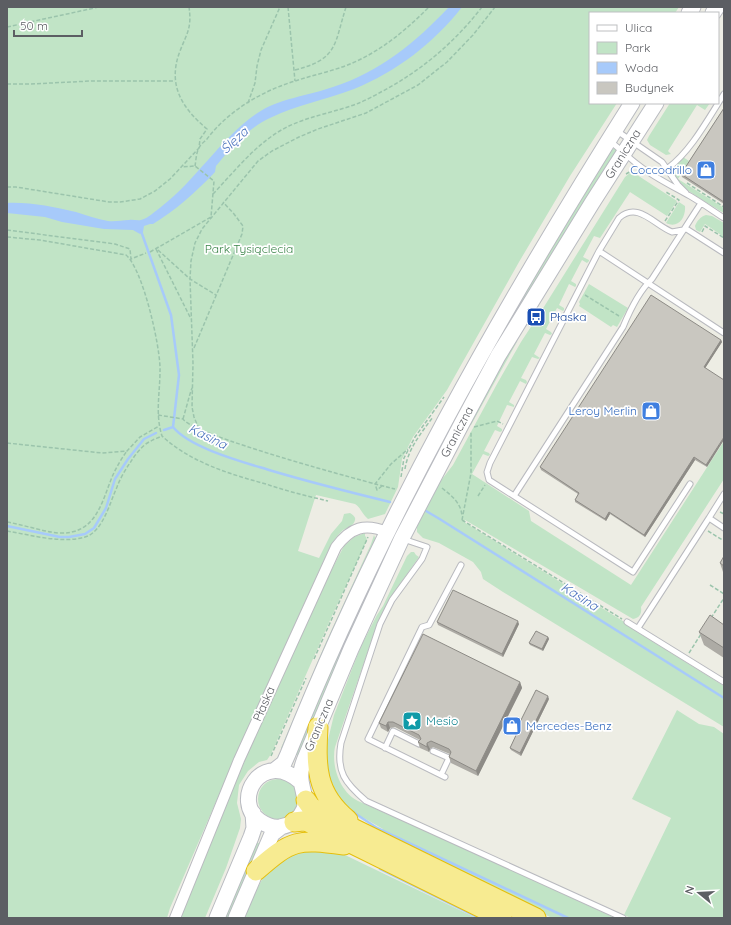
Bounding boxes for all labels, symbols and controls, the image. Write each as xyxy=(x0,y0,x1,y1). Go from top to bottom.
scale bar xyxy=(14,12,82,38)
legend xyxy=(589,12,719,104)
text: 50 m xyxy=(20,18,48,33)
text: Ulica xyxy=(625,20,652,35)
text: Park xyxy=(625,40,650,55)
text: Woda xyxy=(625,60,658,75)
text: Budynek xyxy=(625,80,674,95)
water label: Ślęza xyxy=(217,123,252,157)
street label: Graniczna xyxy=(601,126,644,181)
shop icon: Coccodrillo xyxy=(695,159,717,181)
place label: Coccodrillo xyxy=(630,162,692,177)
park label: Park Tysiąclecia xyxy=(205,241,293,256)
bus stop icon: Płaska xyxy=(525,306,547,328)
place label: Płaska xyxy=(550,309,586,324)
shop icon: Leroy Merlin xyxy=(640,400,662,422)
place label: Leroy Merlin xyxy=(569,403,637,418)
street label: Graniczna xyxy=(437,404,476,460)
water label: Kasina xyxy=(186,420,231,453)
water label: Kasina xyxy=(558,578,603,614)
street label: Płaska xyxy=(249,684,278,724)
street label: Graniczna xyxy=(301,696,336,753)
place icon: Mesio xyxy=(401,710,423,732)
place label: Mesio xyxy=(426,713,458,728)
shop icon: Mercedes-Benz xyxy=(501,715,523,737)
place label: Mercedes-Benz xyxy=(526,718,612,733)
north arrow xyxy=(679,873,719,913)
text: N xyxy=(682,884,697,896)

